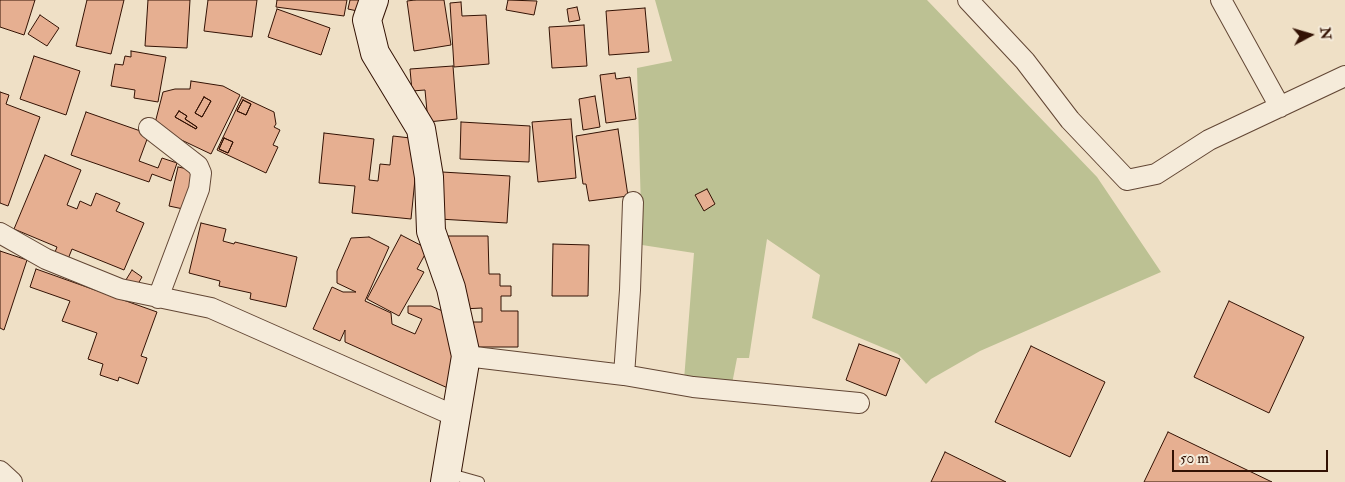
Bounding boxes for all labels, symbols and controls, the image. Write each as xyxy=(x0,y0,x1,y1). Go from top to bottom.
north arrow xyxy=(1285,10,1335,60)
text: N xyxy=(1316,26,1335,40)
scale bar xyxy=(1175,440,1331,472)
text: 50 m xyxy=(1180,449,1209,468)

